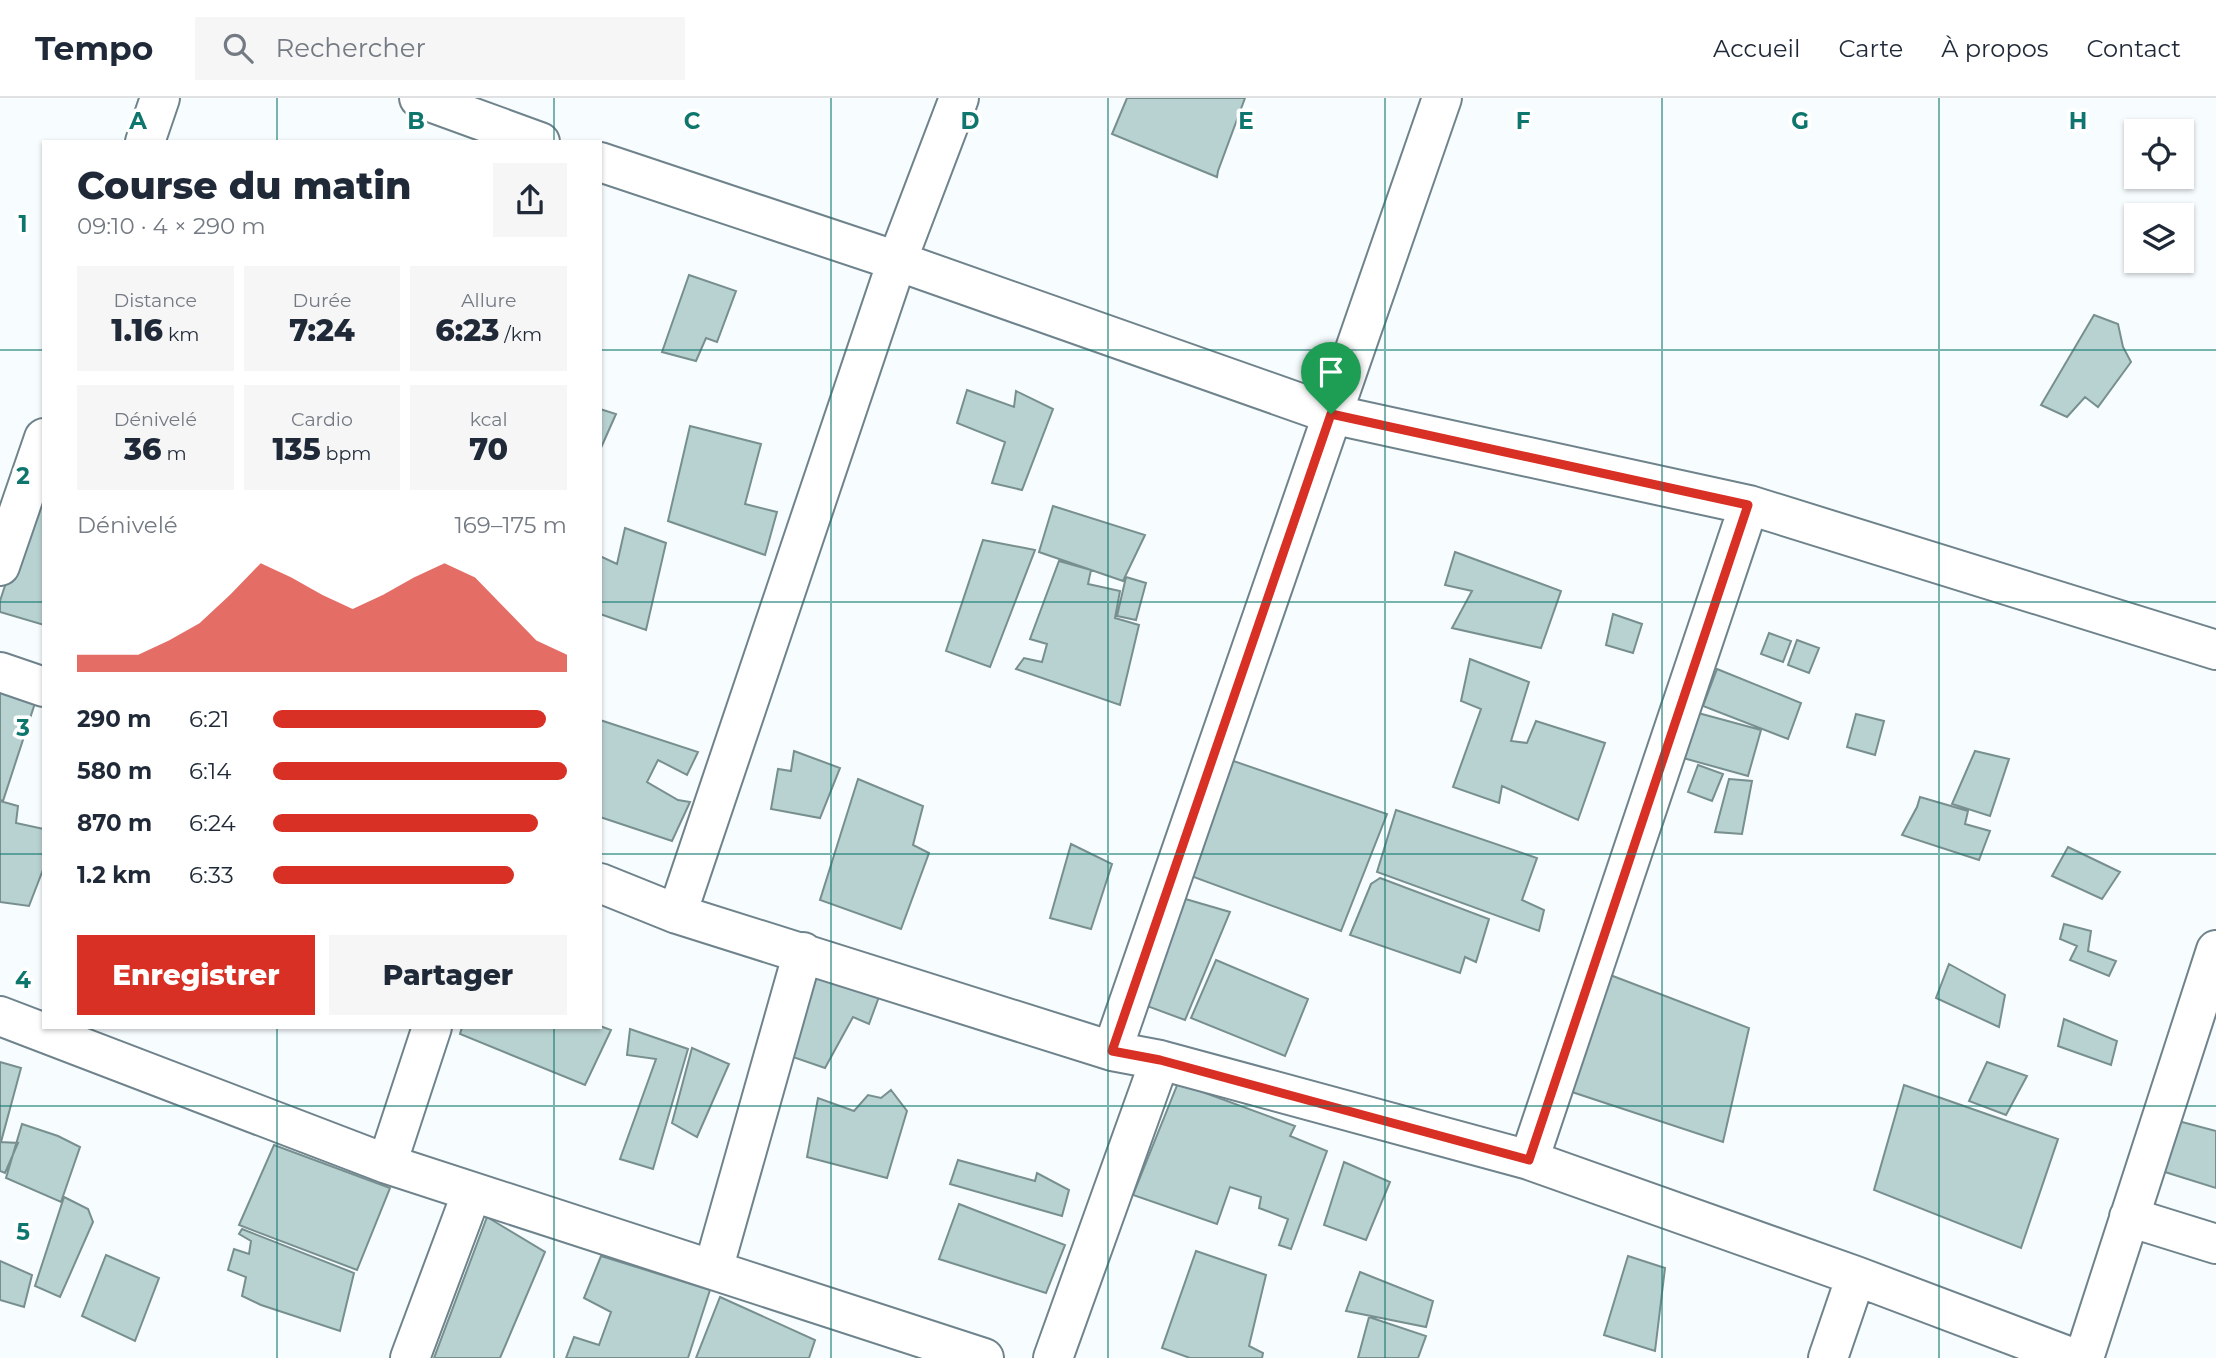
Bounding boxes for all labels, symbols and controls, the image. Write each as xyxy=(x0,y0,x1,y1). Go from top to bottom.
search box xyxy=(195,17,685,80)
text: Tempo xyxy=(35,28,153,68)
icon: search xyxy=(219,29,257,67)
text: Rechercher xyxy=(275,32,426,64)
text: Accueil xyxy=(1713,34,1800,63)
text: Carte xyxy=(1838,34,1903,63)
text: À propos xyxy=(1941,34,2048,63)
text: Contact xyxy=(2086,34,2181,63)
text: A xyxy=(128,107,147,135)
text: B xyxy=(407,107,425,135)
text: C xyxy=(684,107,701,135)
text: D xyxy=(961,107,980,135)
text: E xyxy=(1238,107,1254,135)
text: F xyxy=(1516,107,1531,135)
text: G xyxy=(1791,107,1809,135)
text: H xyxy=(2069,107,2087,135)
map controls xyxy=(2124,119,2194,273)
button: locate xyxy=(2124,119,2194,189)
text: Course du matin xyxy=(77,162,412,209)
button: share xyxy=(493,163,567,237)
button: layers xyxy=(2124,203,2194,273)
text: 1 xyxy=(18,210,28,238)
text: 09:10 · 4 × 290 m xyxy=(77,212,266,240)
text: Distance xyxy=(114,289,197,312)
text: Durée xyxy=(293,289,351,312)
text: Allure xyxy=(461,289,516,312)
text: 1.16 xyxy=(111,312,163,349)
text: 7:24 xyxy=(289,312,355,349)
text: 6:23 xyxy=(435,312,499,349)
text: km xyxy=(163,323,199,346)
text: /km xyxy=(499,323,542,346)
pin xyxy=(1301,342,1361,414)
icon: arrive xyxy=(1312,353,1350,391)
text: Dénivelé xyxy=(114,408,197,431)
text: Cardio xyxy=(291,408,353,431)
text: kcal xyxy=(470,408,508,431)
text: 36 xyxy=(124,431,162,468)
text: 135 xyxy=(272,431,321,468)
text: 70 xyxy=(469,431,508,468)
text: m xyxy=(162,442,187,465)
text: bpm xyxy=(321,442,372,465)
text: 2 xyxy=(16,462,30,490)
text: Dénivelé xyxy=(77,511,178,539)
text: 169–175 m xyxy=(455,511,567,539)
text: 290 m xyxy=(77,705,151,733)
text: 6:21 xyxy=(189,705,229,733)
text: 3 xyxy=(15,714,30,742)
text: 580 m xyxy=(77,757,152,785)
text: 6:14 xyxy=(189,757,231,785)
text: 870 m xyxy=(77,809,152,837)
text: 6:24 xyxy=(189,809,236,837)
text: 1.2 km xyxy=(77,861,151,889)
text: 6:33 xyxy=(189,861,234,889)
button: Enregistrer xyxy=(77,935,315,1015)
button: Partager xyxy=(329,935,567,1015)
text: 4 xyxy=(15,966,31,994)
text: 5 xyxy=(16,1218,30,1246)

